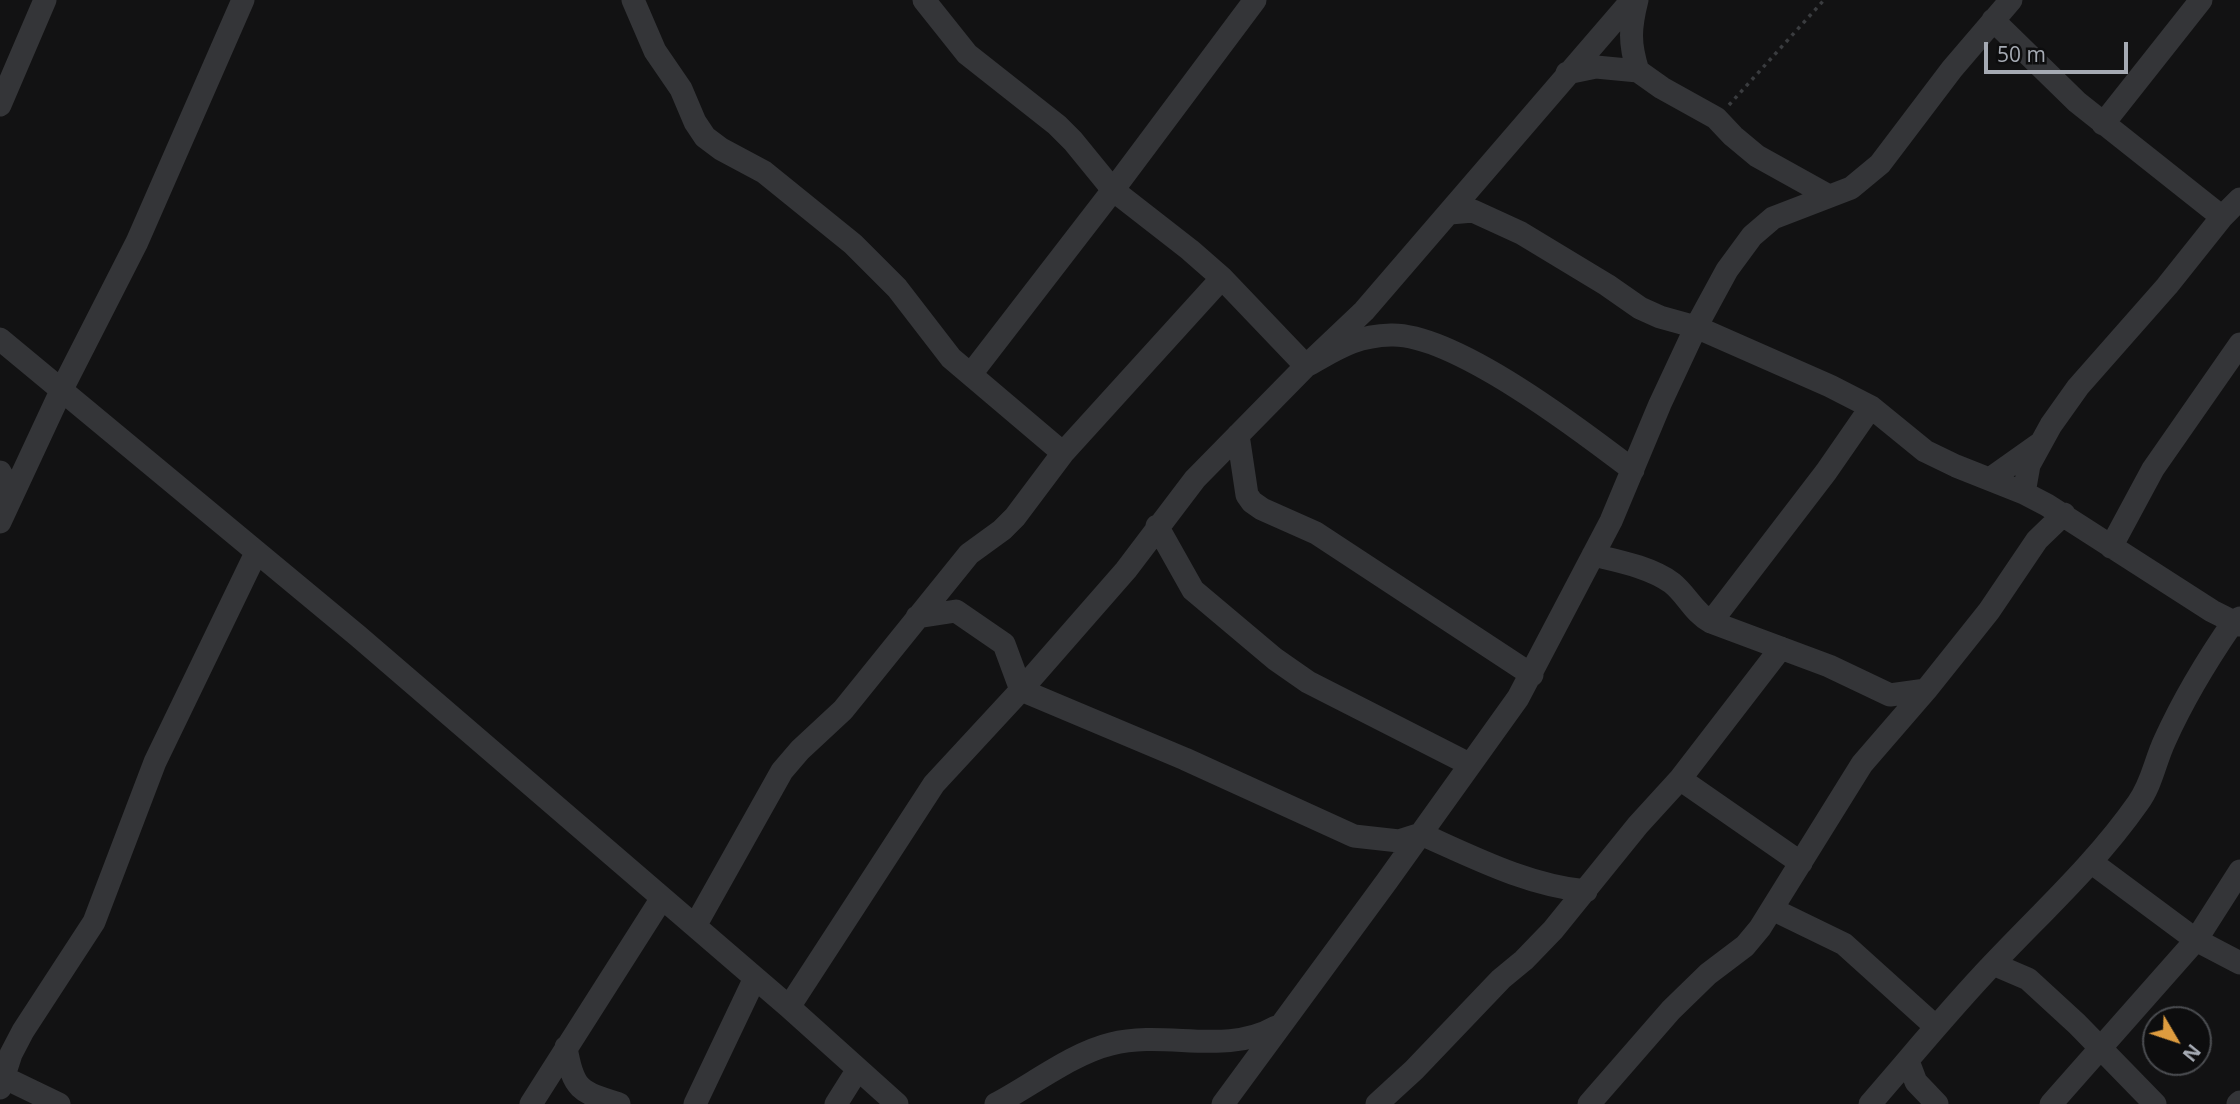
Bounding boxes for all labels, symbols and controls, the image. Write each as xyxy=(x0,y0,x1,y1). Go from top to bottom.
scale bar xyxy=(1988,28,2132,72)
text: 50 m xyxy=(1997,40,2046,68)
north arrow xyxy=(2142,1006,2212,1076)
text: N xyxy=(2177,1039,2207,1067)

